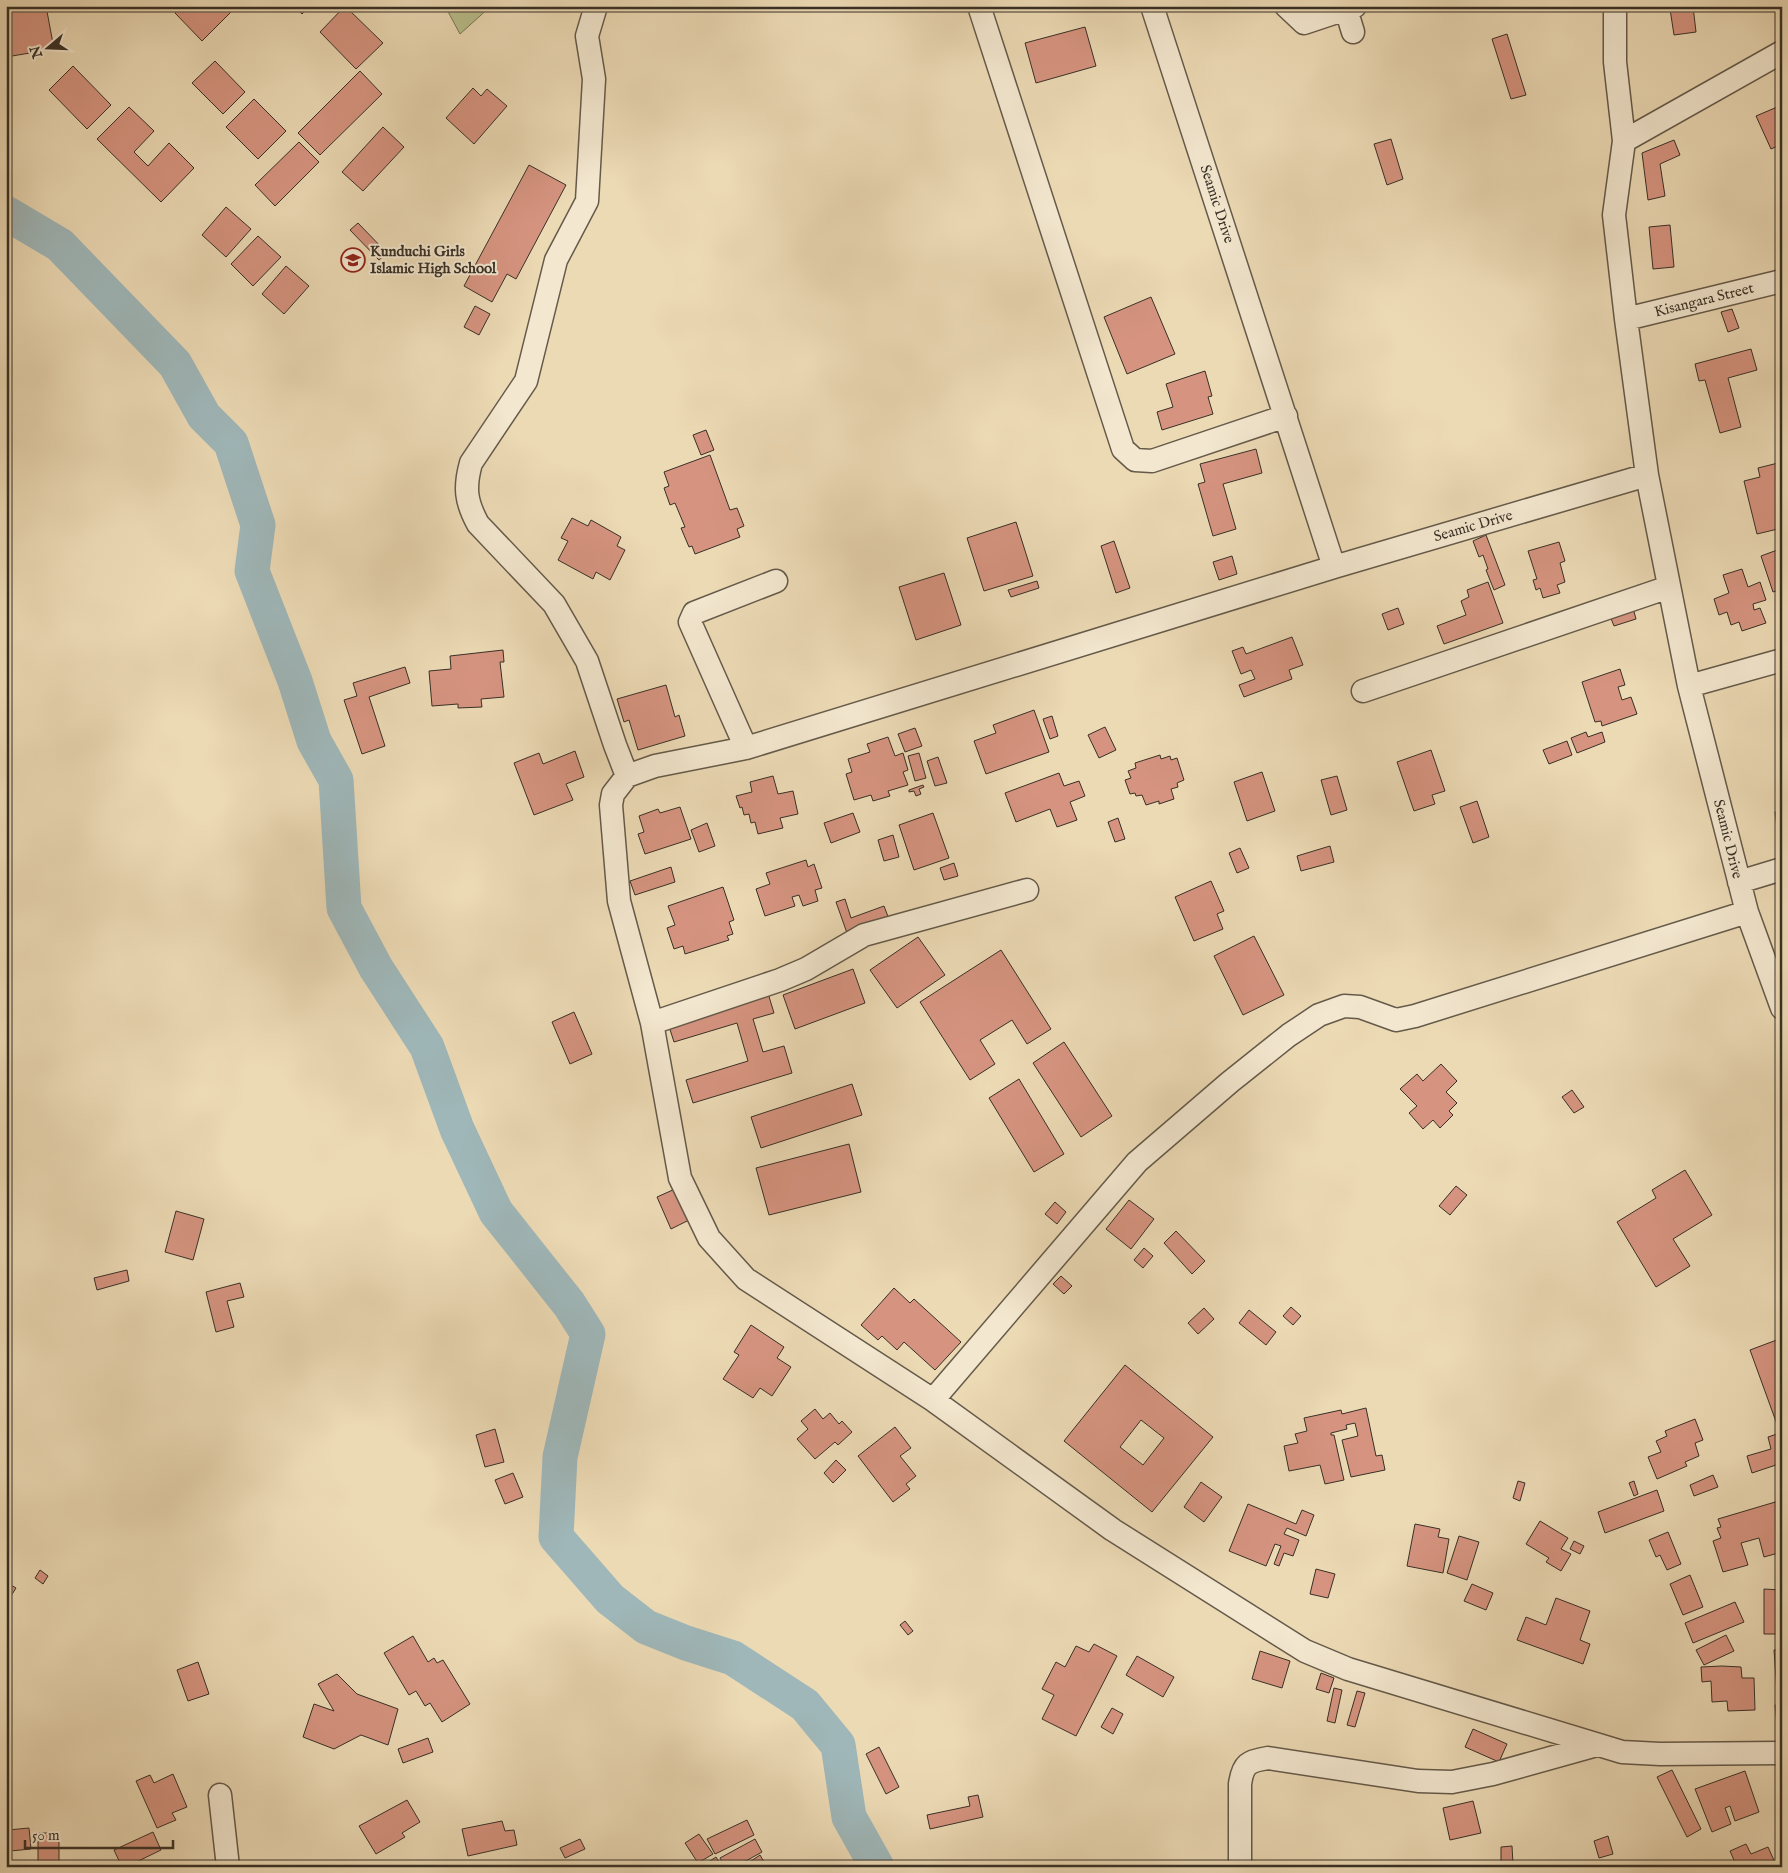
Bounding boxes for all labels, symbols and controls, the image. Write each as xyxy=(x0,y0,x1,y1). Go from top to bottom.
north arrow xyxy=(22,22,72,72)
text: N xyxy=(26,43,47,62)
street label: Seamic Drive xyxy=(1195,162,1239,246)
place label: Kunduchi Girls Islamic High School xyxy=(370,242,497,278)
school or university icon: Kunduchi Girls Islamic High School xyxy=(340,247,366,273)
street label: Kisangara Street xyxy=(1652,278,1756,322)
street label: Seamic Drive xyxy=(1431,506,1515,546)
street label: Seamic Drive xyxy=(1709,797,1747,881)
scale bar xyxy=(25,1818,172,1850)
text: 50 m xyxy=(32,1826,60,1845)

